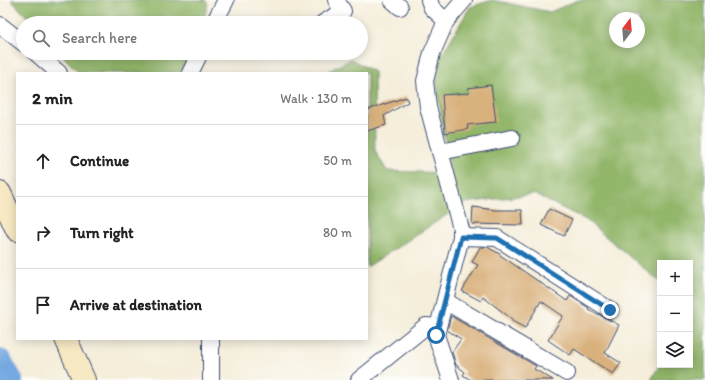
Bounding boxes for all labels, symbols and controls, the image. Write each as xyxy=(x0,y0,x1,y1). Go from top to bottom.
north arrow xyxy=(609,12,645,48)
search box xyxy=(16,16,368,60)
icon: search xyxy=(30,27,52,49)
text: Search here xyxy=(62,29,137,47)
text: 2 min xyxy=(32,88,72,108)
text: Walk · 130 m xyxy=(280,91,352,106)
icon: ahead xyxy=(32,150,54,172)
text: Continue xyxy=(70,152,129,170)
text: 50 m xyxy=(323,153,352,168)
icon: right xyxy=(32,222,54,244)
text: Turn right xyxy=(70,224,134,242)
text: 80 m xyxy=(323,225,352,240)
map controls xyxy=(657,260,693,368)
button: + xyxy=(657,260,693,296)
icon: arrive xyxy=(32,294,54,316)
text: Arrive at destination xyxy=(70,296,202,314)
button: − xyxy=(657,296,693,332)
route end xyxy=(601,301,619,319)
route start xyxy=(427,326,445,344)
button: layers xyxy=(657,332,693,368)

